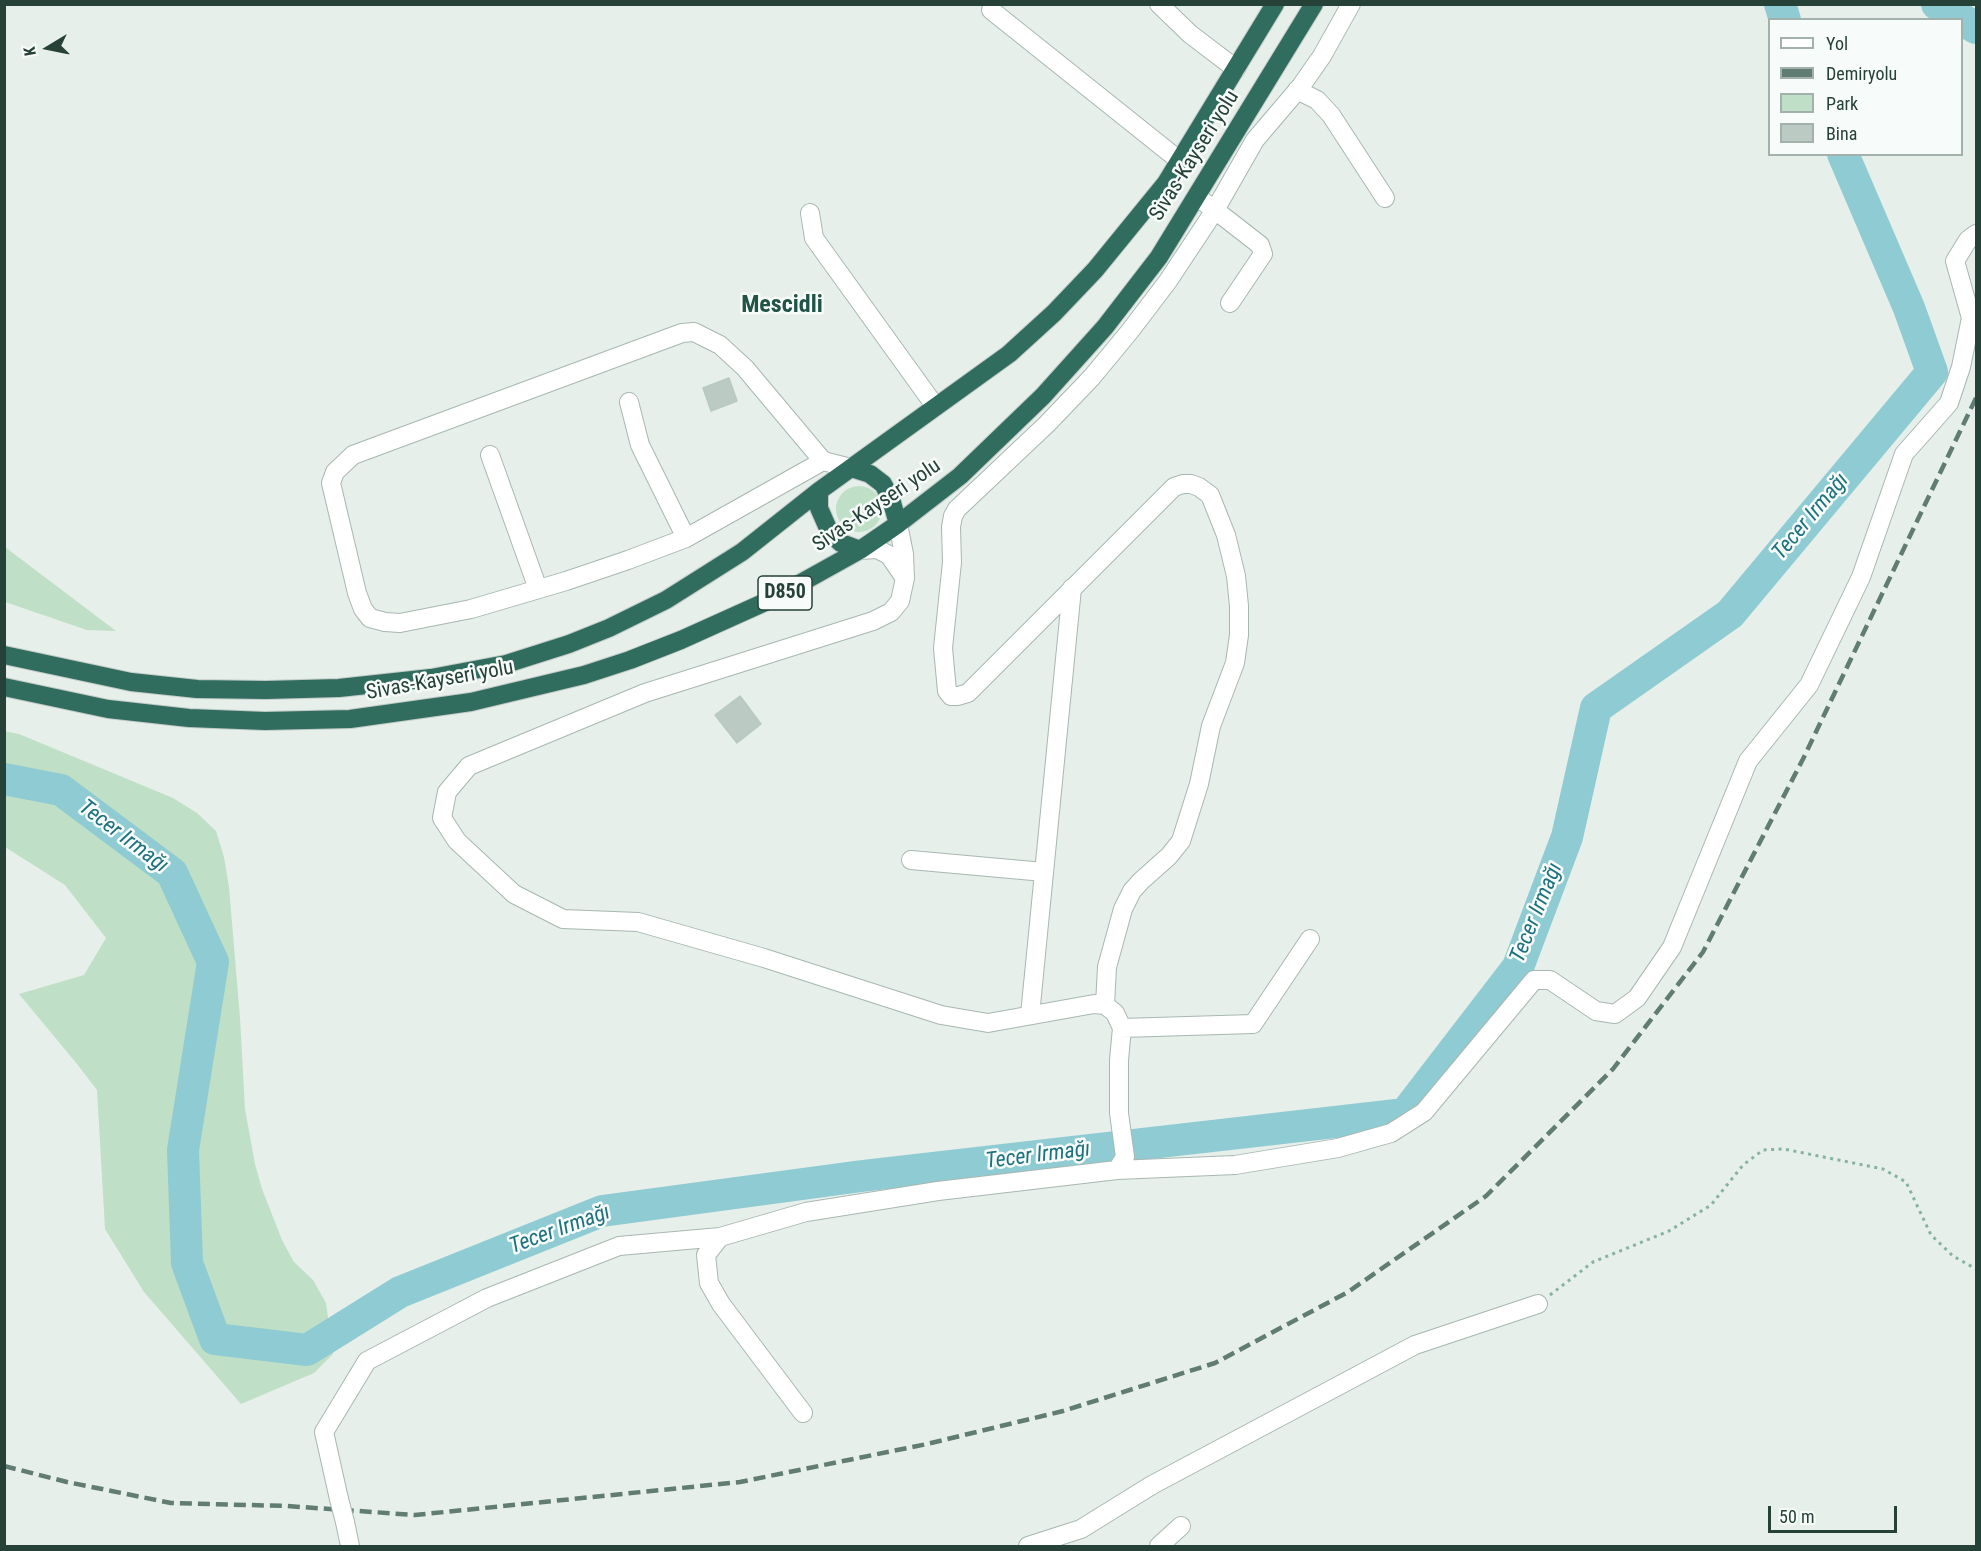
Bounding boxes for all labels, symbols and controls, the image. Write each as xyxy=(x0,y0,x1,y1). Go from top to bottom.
north arrow xyxy=(18,18,78,78)
legend xyxy=(1768,18,1963,156)
text: Yol xyxy=(1826,33,1848,54)
text: K xyxy=(20,45,40,57)
text: Demiryolu xyxy=(1826,63,1897,84)
street label: Sivas-Kayseri yolu xyxy=(1145,86,1245,226)
text: Park xyxy=(1826,93,1858,114)
text: Bina xyxy=(1826,123,1857,144)
district label: Mescidli xyxy=(741,292,823,320)
street label: Sivas-Kayseri yolu xyxy=(808,454,946,558)
water label: Tecer Irmağı xyxy=(1767,468,1855,566)
road number: D850 xyxy=(758,576,812,610)
street label: Sivas-Kayseri yolu xyxy=(364,656,516,706)
water label: Tecer Irmağı xyxy=(73,795,173,879)
water label: Tecer Irmağı xyxy=(1505,859,1569,967)
water label: Tecer Irmağı xyxy=(984,1136,1092,1176)
water label: Tecer Irmağı xyxy=(506,1200,614,1260)
scale bar xyxy=(1771,1494,1900,1532)
text: 50 m xyxy=(1779,1506,1814,1527)

